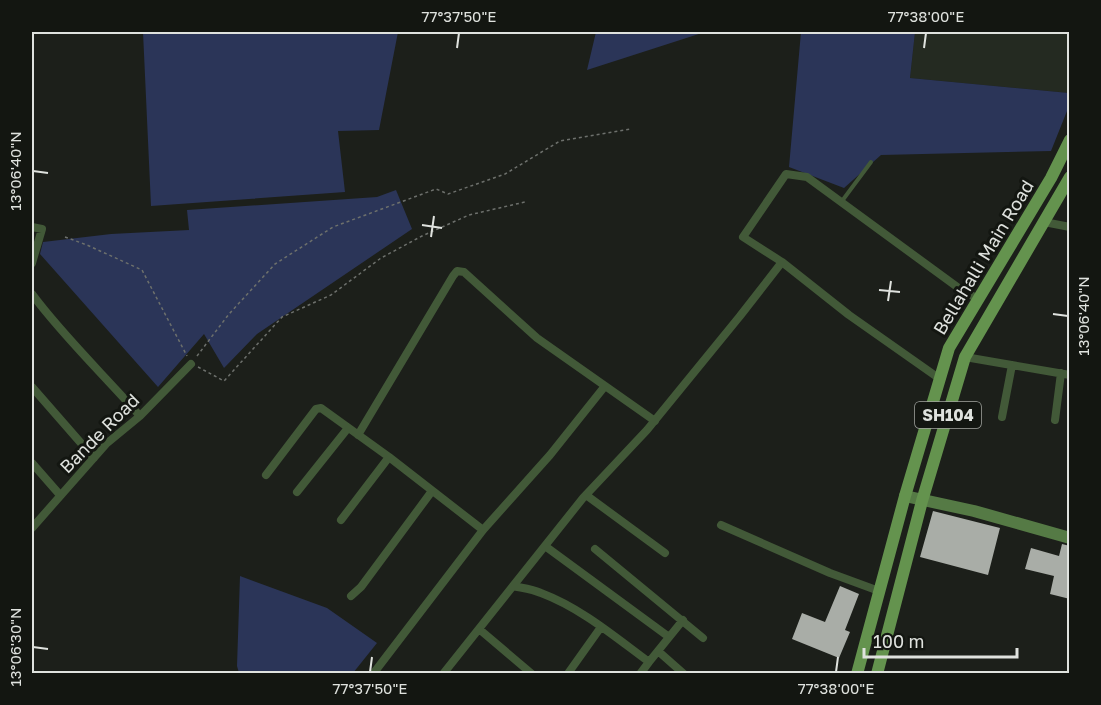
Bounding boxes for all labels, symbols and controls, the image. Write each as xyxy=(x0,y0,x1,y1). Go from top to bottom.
text: 77°37'50"E xyxy=(422,7,496,25)
text: 77°38'00"E xyxy=(888,7,964,25)
text: 13°06'40"N xyxy=(6,131,24,211)
street label: Bellahalli Main Road xyxy=(928,176,1038,338)
text: 13°06'40"N xyxy=(1074,276,1092,356)
street label: Bande Road xyxy=(55,389,143,477)
road number: SH104 xyxy=(915,402,981,428)
text: 13°06'30"N xyxy=(6,608,24,686)
scale bar xyxy=(864,621,1017,659)
text: 100 m xyxy=(873,630,924,652)
text: 77°37'50"E xyxy=(333,679,407,697)
text: 77°38'00"E xyxy=(798,679,874,697)

